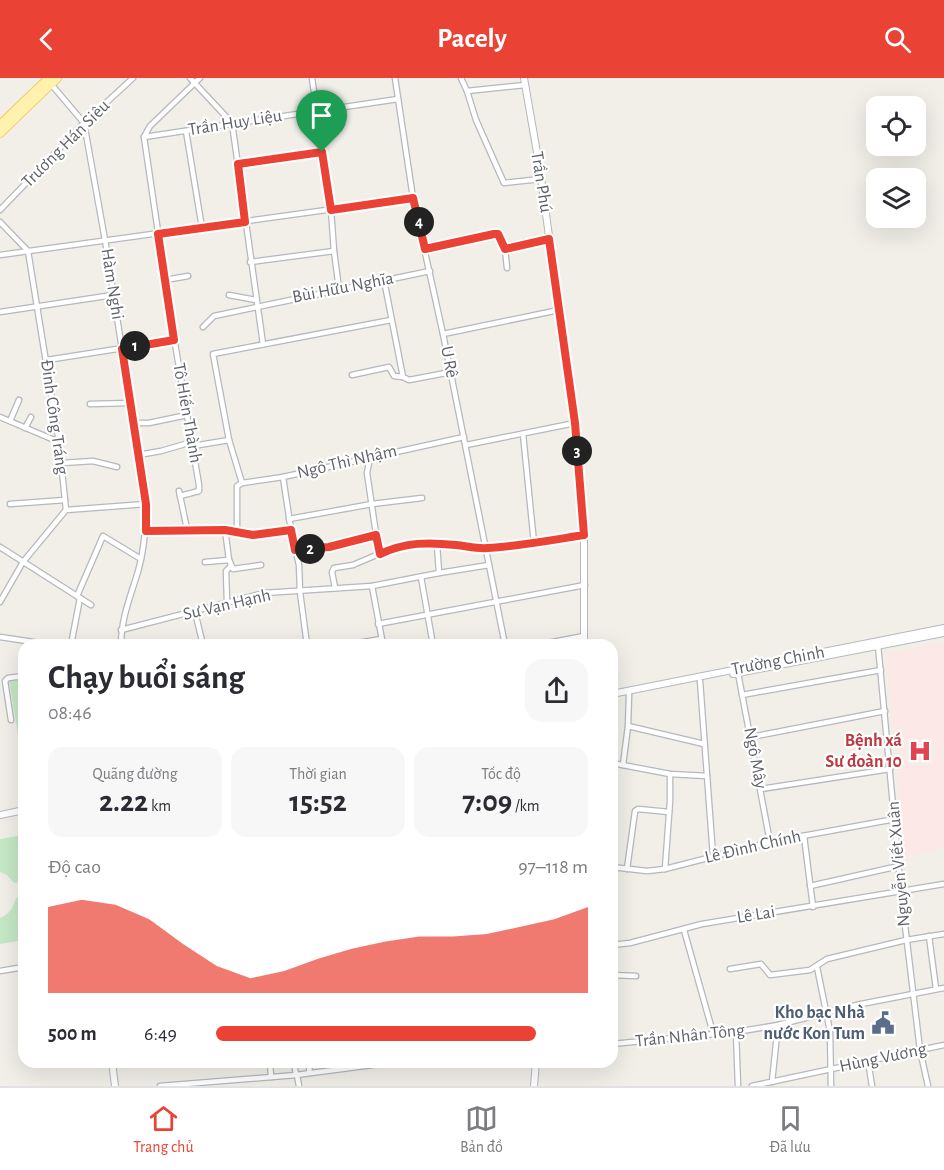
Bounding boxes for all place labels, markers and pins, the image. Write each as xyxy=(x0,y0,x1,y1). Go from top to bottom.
pin xyxy=(296,90,347,152)
pin: 4 xyxy=(404,207,434,237)
pin: 1 xyxy=(120,331,150,361)
pin: 3 xyxy=(562,436,592,466)
pin: 2 xyxy=(295,534,325,564)
place label: Bệnh xá Sư đoàn 10 xyxy=(825,732,902,771)
hospital icon: Bệnh xá Sư đoàn 10 xyxy=(907,738,933,764)
place label: Kho bạc Nhà nước Kon Tum xyxy=(764,1004,865,1043)
public building icon: Kho bạc Nhà nước Kon Tum xyxy=(870,1010,896,1036)

